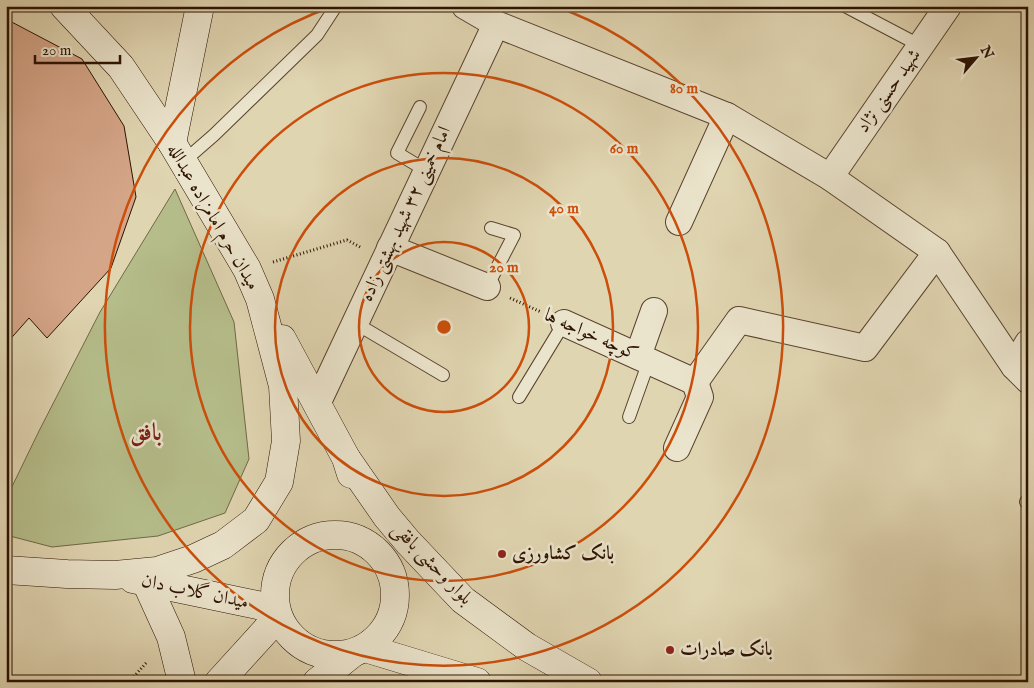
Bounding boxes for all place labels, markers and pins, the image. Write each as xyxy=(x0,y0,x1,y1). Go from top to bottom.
centre of rings xyxy=(435,318,453,336)
place label: بانک کشاورزی xyxy=(512,542,615,566)
marker: بانک کشاورزی xyxy=(496,548,508,560)
place label: بانک صادرات xyxy=(680,638,773,662)
marker: بانک صادرات xyxy=(664,644,676,656)

